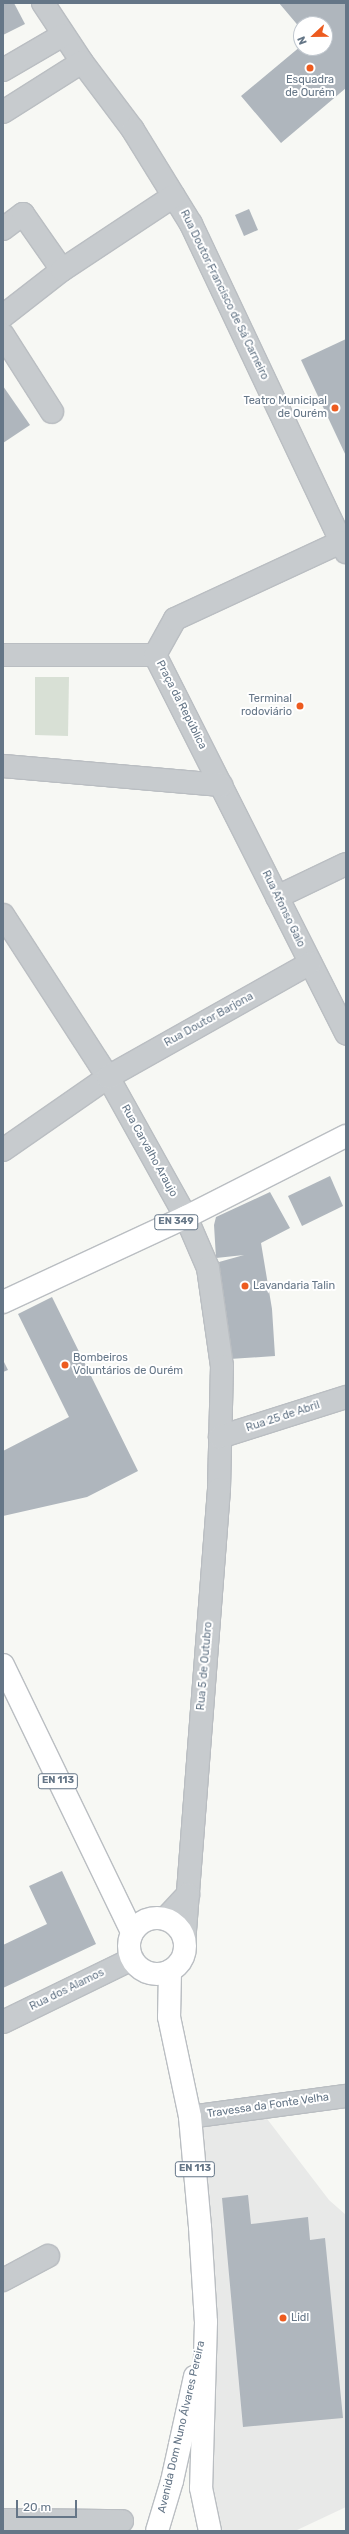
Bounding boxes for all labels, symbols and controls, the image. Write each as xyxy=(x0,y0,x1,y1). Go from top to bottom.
north arrow xyxy=(293,16,333,56)
text: N xyxy=(295,34,310,46)
marker: Esquadra de Ourém xyxy=(305,63,315,73)
place label: Esquadra de Ourém xyxy=(285,74,335,100)
street label: Rua Doutor Francisco de Sá Carneiro xyxy=(177,208,271,382)
place label: Teatro Municipal de Ourém xyxy=(243,395,327,421)
marker: Teatro Municipal de Ourém xyxy=(330,403,340,413)
street label: Praça da República xyxy=(153,658,209,752)
place label: Terminal rodoviário xyxy=(241,693,292,719)
marker: Terminal rodoviário xyxy=(295,701,305,711)
street label: Rua Afonso Galo xyxy=(259,868,307,950)
street label: Rua Doutor Barjona xyxy=(162,990,256,1050)
street label: Rua Carvalho Araujo xyxy=(118,1102,180,1200)
road number: EN 349 xyxy=(154,1214,198,1230)
place label: Lavandaria Talin xyxy=(253,1279,335,1293)
marker: Lavandaria Talin xyxy=(240,1281,250,1291)
place label: Bombeiros Voluntários de Ourém xyxy=(73,1352,183,1378)
marker: Bombeiros Voluntários de Ourém xyxy=(60,1360,70,1370)
street label: Rua 25 de Abril xyxy=(244,1399,322,1435)
street label: Rua 5 de Outubro xyxy=(195,1621,215,1711)
road number: EN 113 xyxy=(37,1773,79,1789)
street label: Rua dos Alamos xyxy=(27,1966,107,2014)
street label: Travessa da Fonte Velha xyxy=(206,2091,330,2121)
road number: EN 113 xyxy=(174,2161,216,2177)
place label: Lidl xyxy=(291,2311,309,2325)
marker: Lidl xyxy=(278,2313,288,2323)
street label: Avenida Dom Nuno Álvares Pereira xyxy=(156,2339,208,2515)
scale bar xyxy=(18,2492,79,2518)
text: 20 m xyxy=(23,2500,51,2514)

